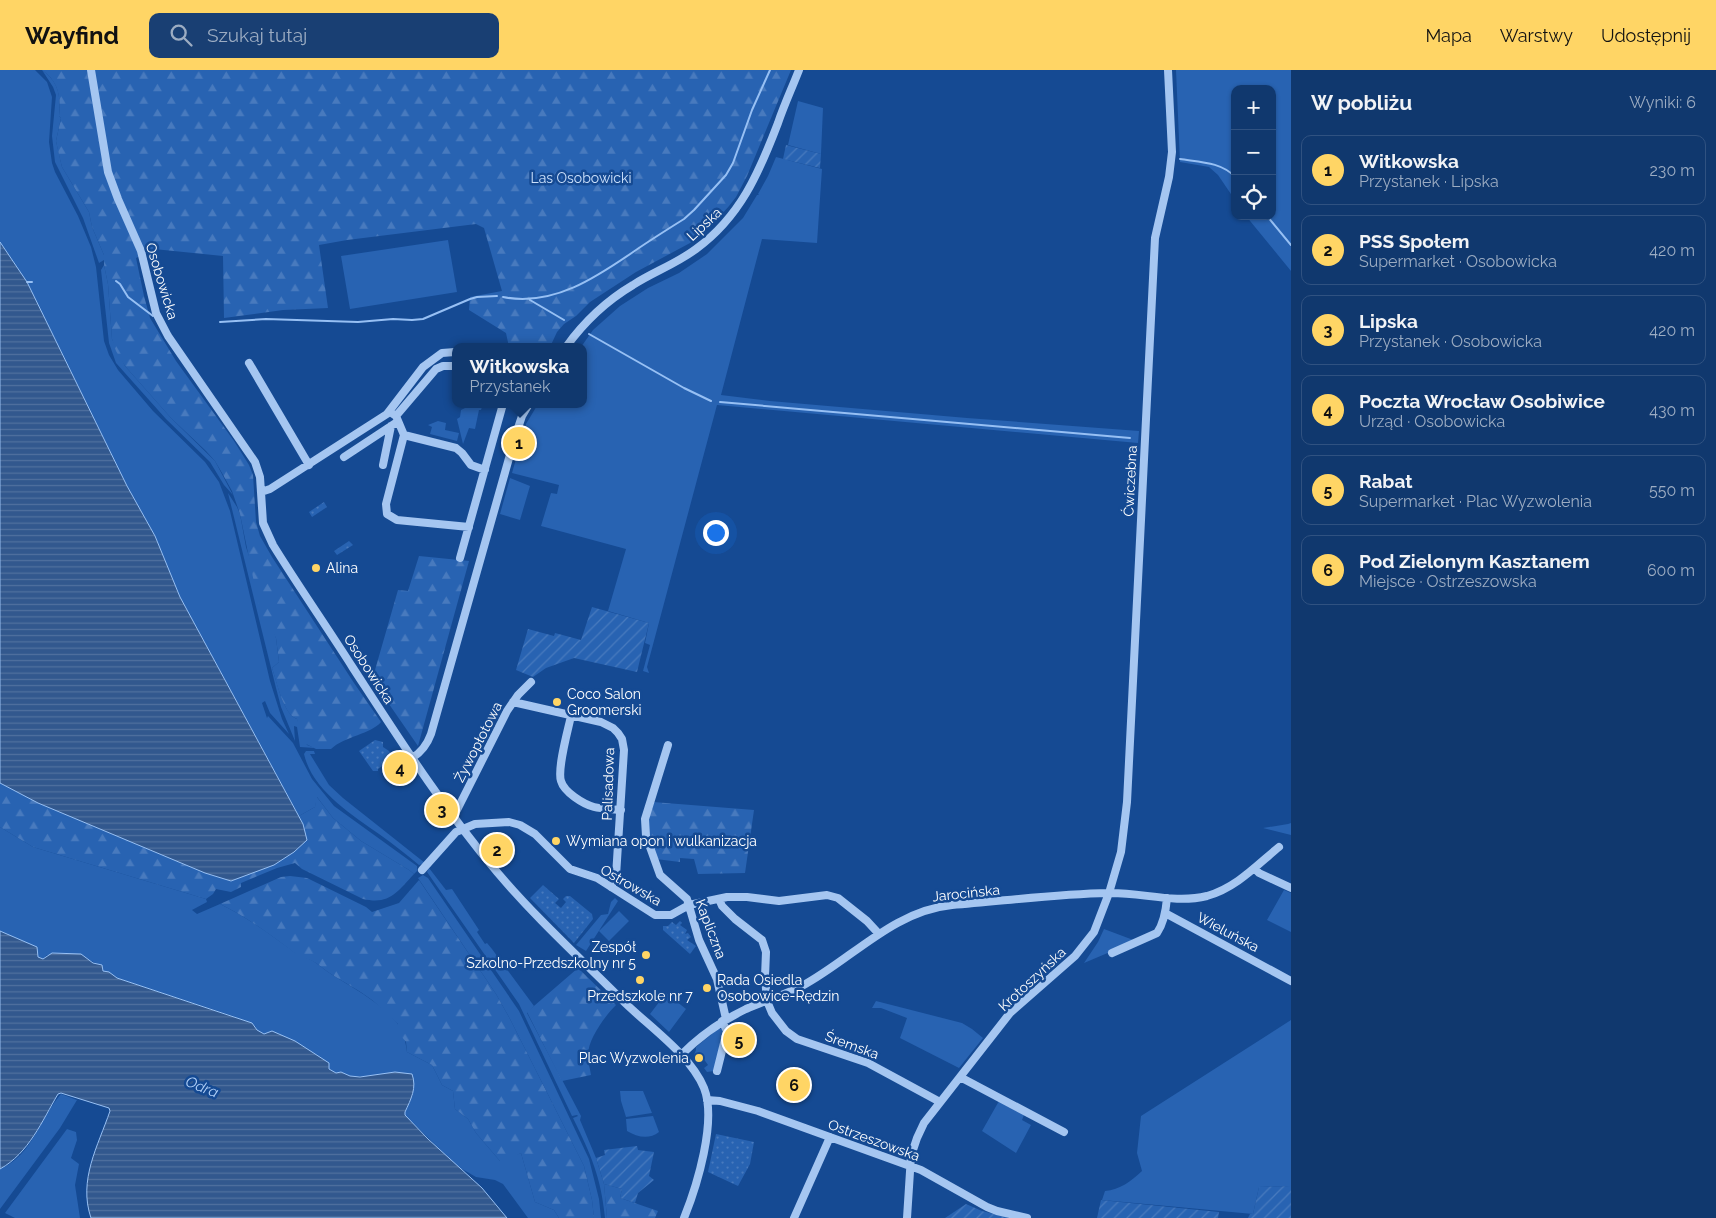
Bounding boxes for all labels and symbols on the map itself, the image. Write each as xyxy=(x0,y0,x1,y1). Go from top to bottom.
park label: Las Osobowicki xyxy=(530,170,632,186)
street label: Lipska xyxy=(683,204,725,244)
street label: Osobowicka xyxy=(143,241,181,321)
pin: 1 xyxy=(503,424,535,462)
street label: Ćwiczebna xyxy=(1119,445,1140,517)
your location xyxy=(703,520,729,546)
place label: Alina xyxy=(326,560,358,576)
marker: Alina xyxy=(310,562,322,574)
street label: Osobowicka xyxy=(341,631,397,707)
place label: Coco Salon Groomerski xyxy=(567,686,642,718)
marker: Coco Salon Groomerski xyxy=(551,696,563,708)
street label: Żywopłotowa xyxy=(449,698,505,785)
street label: Palisadowa xyxy=(599,747,617,821)
pin: 4 xyxy=(384,749,416,787)
pin: 3 xyxy=(426,791,458,829)
pin: 2 xyxy=(481,831,513,869)
place label: Wymiana opon i wulkanizacja xyxy=(566,833,757,849)
marker: Wymiana opon i wulkanizacja xyxy=(550,835,562,847)
street label: Ostrowska xyxy=(598,861,664,909)
street label: Jarocińska xyxy=(931,881,1001,905)
street label: Kapliczna xyxy=(692,897,730,961)
street label: Wieluńska xyxy=(1194,909,1262,955)
place label: Zespół Szkolno-Przedszkolny nr 5 xyxy=(466,939,637,971)
street label: Krotoszyńska xyxy=(995,944,1069,1014)
marker: Zespół Szkolno-Przedszkolny nr 5 xyxy=(640,949,652,961)
place label: Rada Osiedla Osobowice-Rędzin xyxy=(717,972,839,1004)
marker: Przedszkole nr 7 xyxy=(634,974,646,986)
marker: Rada Osiedla Osobowice-Rędzin xyxy=(701,982,713,994)
place label: Przedszkole nr 7 xyxy=(587,988,693,1004)
pin: 5 xyxy=(723,1021,755,1059)
street label: Śremska xyxy=(823,1027,881,1062)
place label: Plac Wyzwolenia xyxy=(579,1050,689,1066)
marker: Plac Wyzwolenia xyxy=(693,1052,705,1064)
pin: 6 xyxy=(778,1066,810,1104)
water label: Odra xyxy=(183,1072,221,1102)
street label: Ostrzeszowska xyxy=(826,1116,922,1164)

